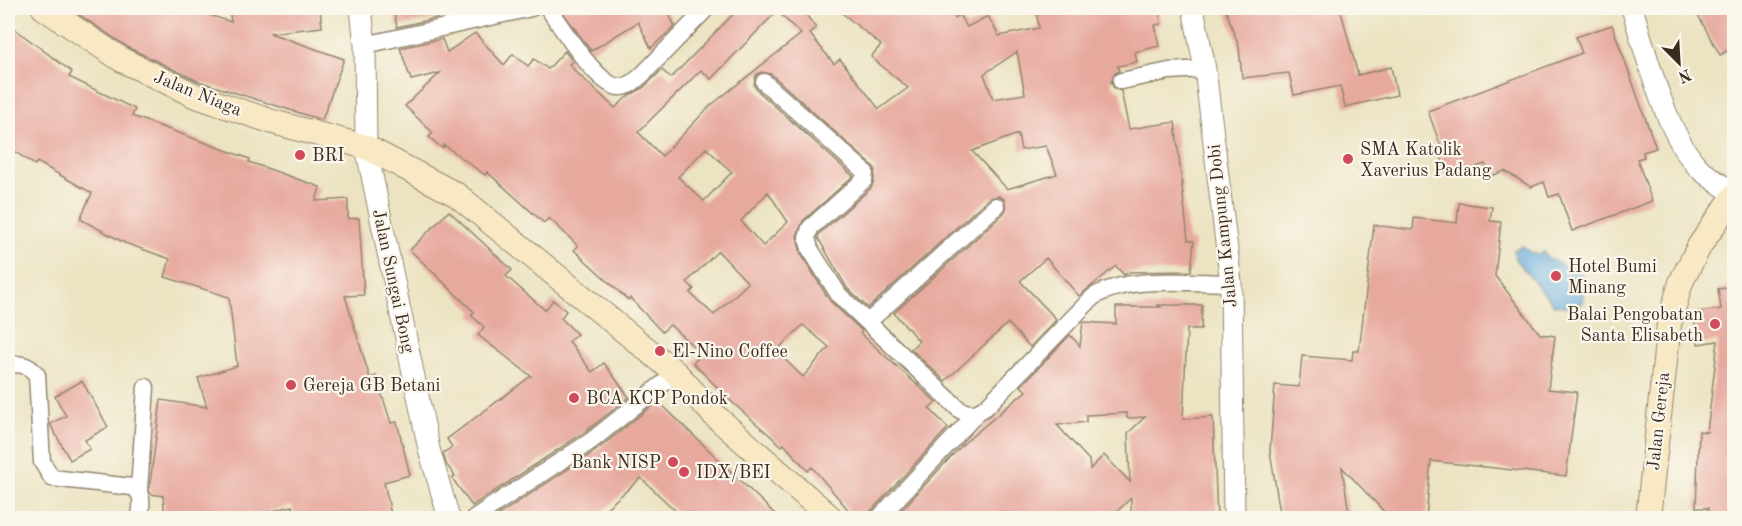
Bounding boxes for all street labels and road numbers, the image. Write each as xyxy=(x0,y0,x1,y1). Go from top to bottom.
street label: Jalan Niaga xyxy=(151,68,244,120)
street label: Jalan Kampung Dobi xyxy=(1205,143,1241,309)
street label: Jalan Sungai Bong xyxy=(369,207,417,355)
street label: Jalan Gereja xyxy=(1645,371,1673,471)

